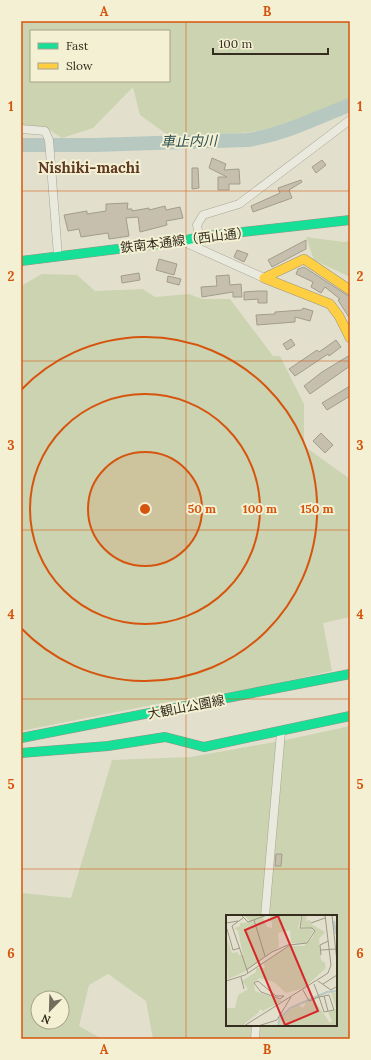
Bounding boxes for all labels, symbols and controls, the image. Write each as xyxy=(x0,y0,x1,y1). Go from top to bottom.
text: A xyxy=(100,3,109,20)
text: B xyxy=(263,3,272,20)
legend xyxy=(30,30,170,82)
scale bar xyxy=(213,30,328,56)
text: 100 m xyxy=(219,36,252,51)
text: Fast xyxy=(66,38,89,53)
text: Slow xyxy=(66,58,93,73)
text: 1 xyxy=(8,98,14,115)
text: 1 xyxy=(357,98,363,115)
water label: 車止内川 xyxy=(161,131,219,150)
district label: Nishiki-machi xyxy=(38,158,140,177)
street label: 鉄南本通線（西山通） xyxy=(119,224,251,256)
text: 2 xyxy=(8,268,15,285)
text: 2 xyxy=(357,268,364,285)
text: 3 xyxy=(7,437,15,454)
text: 3 xyxy=(356,437,364,454)
text: 50 m xyxy=(188,501,216,516)
text: 100 m xyxy=(243,501,277,516)
text: 150 m xyxy=(300,501,334,516)
centre of rings xyxy=(138,502,152,516)
text: 4 xyxy=(7,606,15,623)
text: 4 xyxy=(356,606,364,623)
street label: 大観山公園線 xyxy=(146,691,226,723)
text: 5 xyxy=(7,776,15,793)
text: 5 xyxy=(356,776,364,793)
inset map xyxy=(226,915,337,1026)
text: 6 xyxy=(7,945,15,962)
text: 6 xyxy=(356,945,364,962)
north arrow xyxy=(30,990,70,1030)
text: N xyxy=(39,1011,53,1027)
text: A xyxy=(100,1041,109,1058)
text: B xyxy=(263,1041,272,1058)

